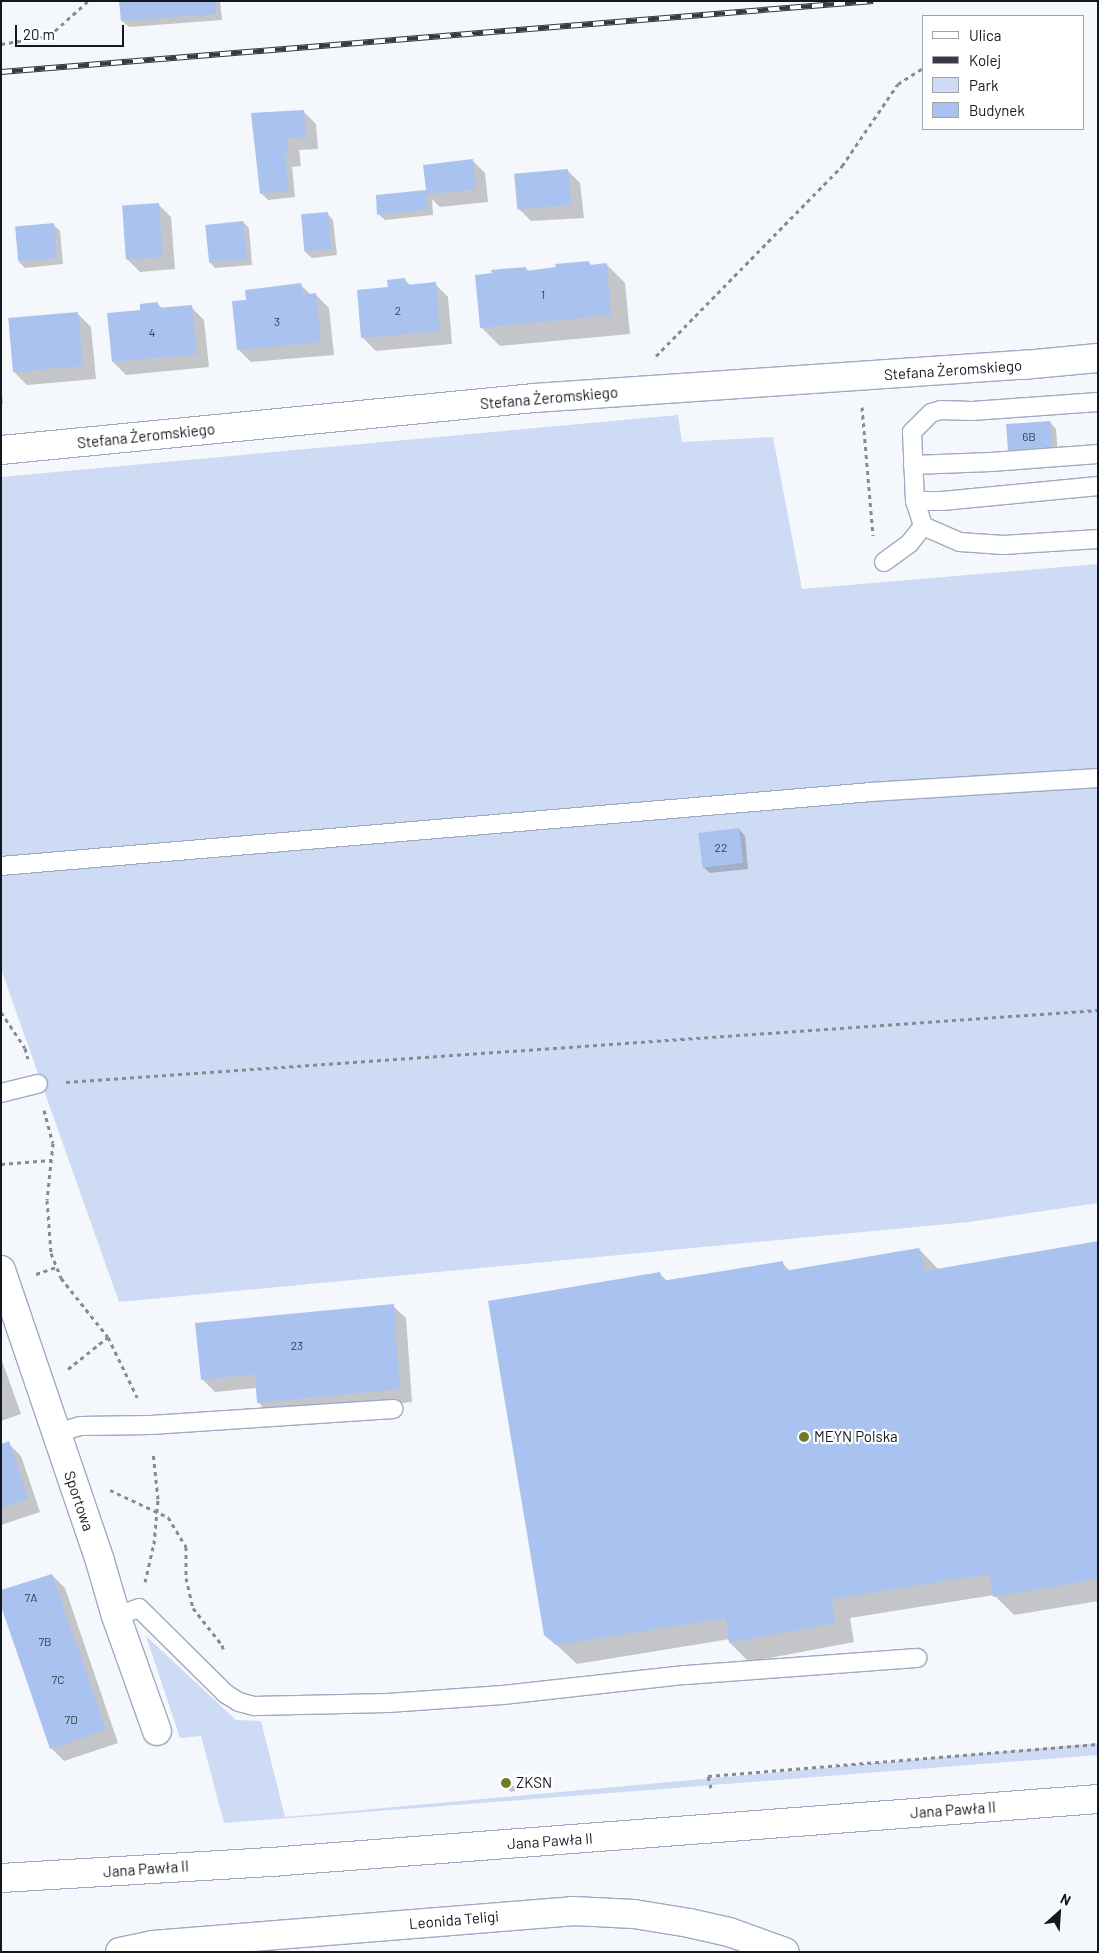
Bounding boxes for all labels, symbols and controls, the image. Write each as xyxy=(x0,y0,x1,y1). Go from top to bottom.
scale bar xyxy=(18,15,126,47)
legend xyxy=(922,15,1084,130)
text: 20 m xyxy=(23,25,55,43)
text: Ulica xyxy=(969,26,1001,44)
text: Kolej xyxy=(969,51,1001,69)
text: Park xyxy=(969,76,998,94)
text: Budynek xyxy=(969,101,1025,119)
house number: 1 xyxy=(541,288,545,302)
house number: 2 xyxy=(395,304,401,318)
house number: 3 xyxy=(274,315,280,329)
house number: 4 xyxy=(149,326,155,340)
street label: Stefana Żeromskiego xyxy=(883,356,1023,384)
street label: Stefana Żeromskiego xyxy=(479,383,619,413)
street label: Stefana Żeromskiego xyxy=(76,420,216,452)
house number: 6B xyxy=(1022,430,1036,444)
house number: 22 xyxy=(715,841,727,855)
house number: 23 xyxy=(291,1339,303,1353)
place label: MEYN Polska xyxy=(814,1428,898,1446)
marker: MEYN Polska xyxy=(798,1431,810,1443)
street label: Sportowa xyxy=(60,1469,98,1533)
house number: 7A xyxy=(25,1591,37,1605)
house number: 7B xyxy=(38,1635,52,1649)
house number: 7C xyxy=(52,1673,64,1687)
house number: 7D xyxy=(64,1713,78,1727)
place label: ZKSN xyxy=(516,1774,552,1792)
marker: ZKSN xyxy=(500,1777,512,1789)
street label: Jana Pawła II xyxy=(910,1798,996,1822)
street label: Jana Pawła II xyxy=(507,1829,593,1853)
street label: Jana Pawła II xyxy=(103,1857,189,1881)
north arrow xyxy=(1034,1888,1084,1938)
text: N xyxy=(1058,1889,1074,1909)
street label: Leonida Teligi xyxy=(408,1907,500,1933)

